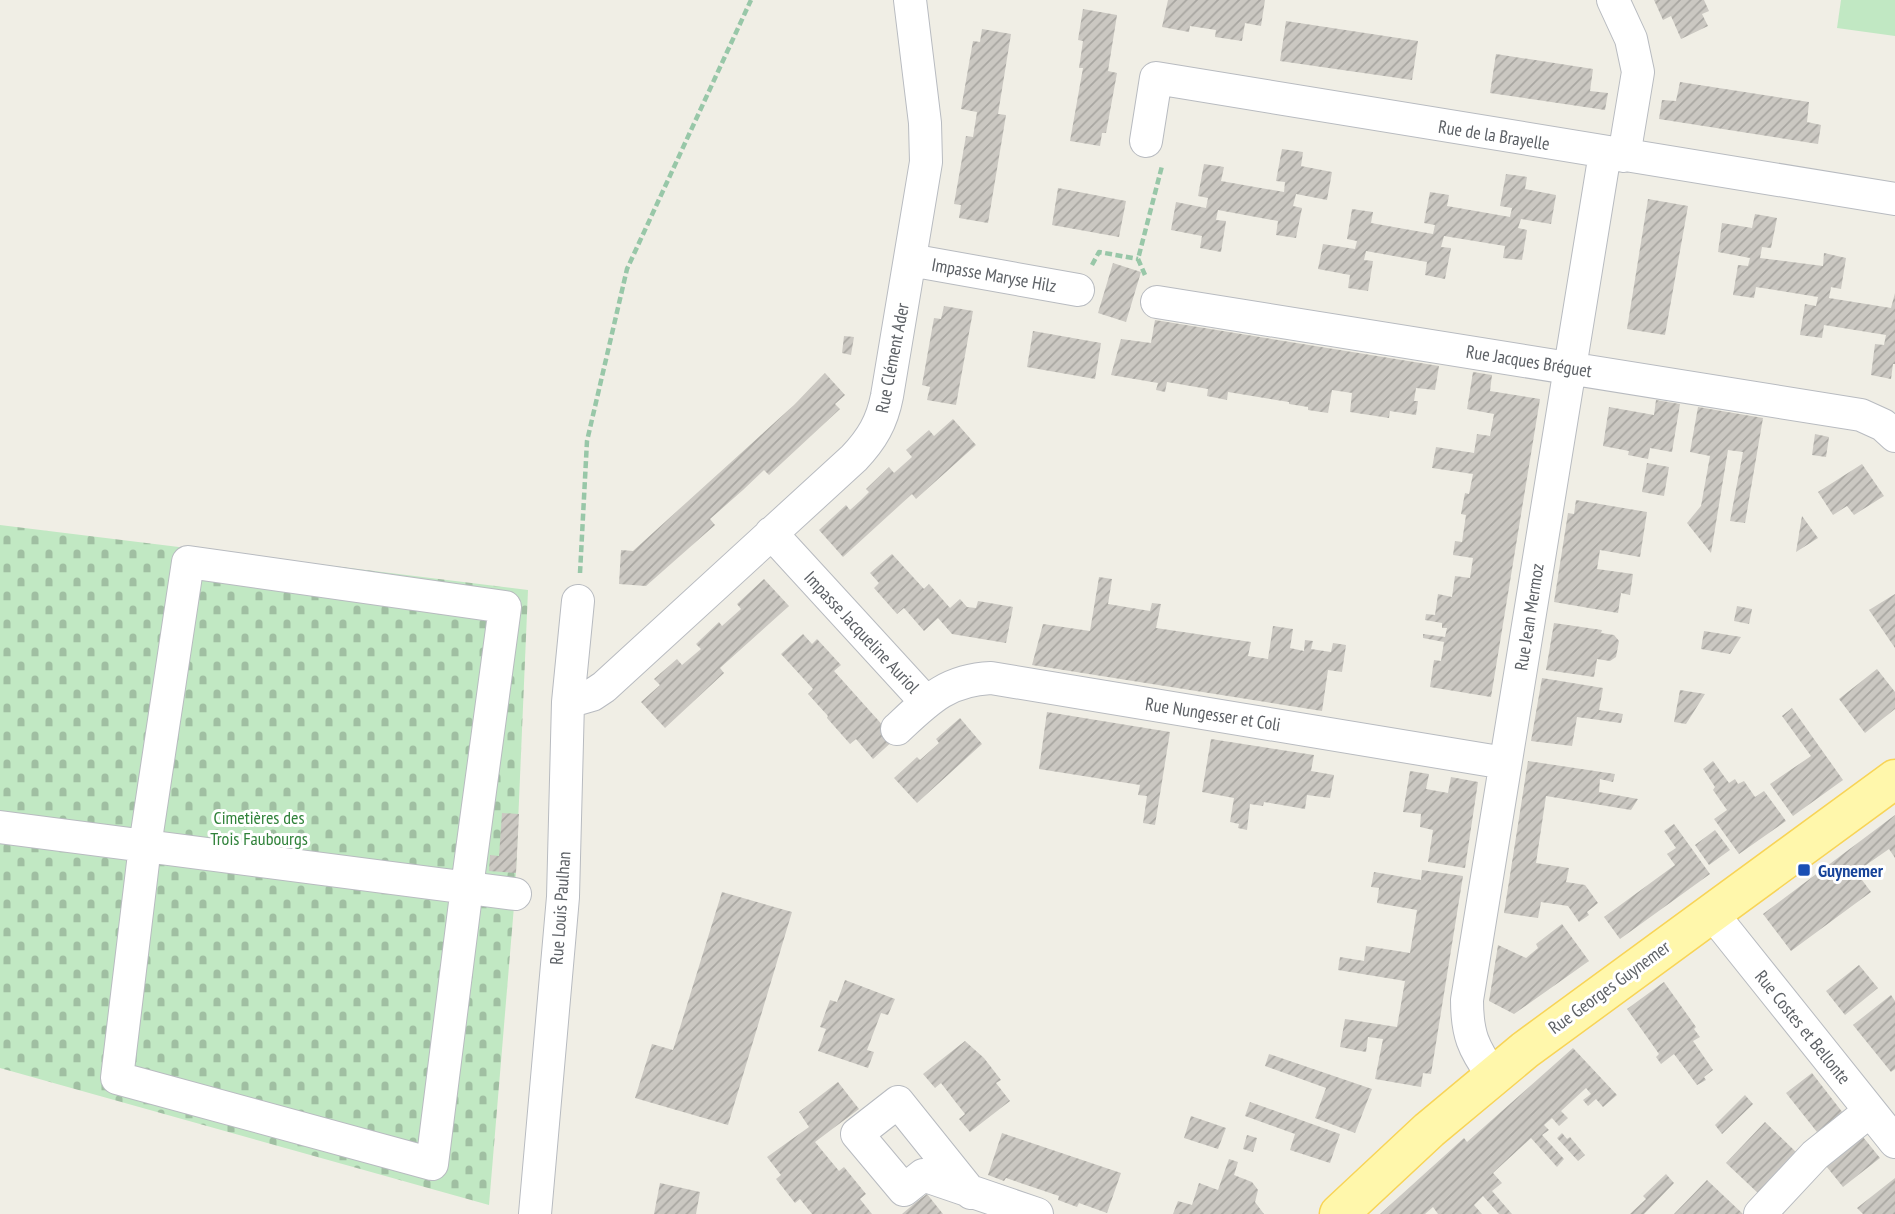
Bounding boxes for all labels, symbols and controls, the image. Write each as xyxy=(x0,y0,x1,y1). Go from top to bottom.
street label: Rue de la Brayelle xyxy=(1437,115,1551,155)
street label: Impasse Maryse Hilz xyxy=(930,253,1058,297)
street label: Rue Clément Ader xyxy=(870,301,914,415)
street label: Rue Jacques Bréguet xyxy=(1465,340,1594,382)
street label: Rue Jean Mermoz xyxy=(1509,562,1549,672)
street label: Impasse Jacqueline Auriol xyxy=(799,566,925,699)
street label: Rue Nungesser et Coli xyxy=(1144,692,1282,736)
park label: Cimetières des Trois Faubourgs xyxy=(210,806,308,850)
street label: Rue Louis Paulhan xyxy=(545,851,575,965)
place label: Guynemer xyxy=(1818,859,1884,882)
marker: Guynemer xyxy=(1796,862,1812,878)
street label: Rue Georges Guynemer xyxy=(1544,935,1674,1039)
street label: Rue Costes et Bellonte xyxy=(1750,965,1856,1089)

